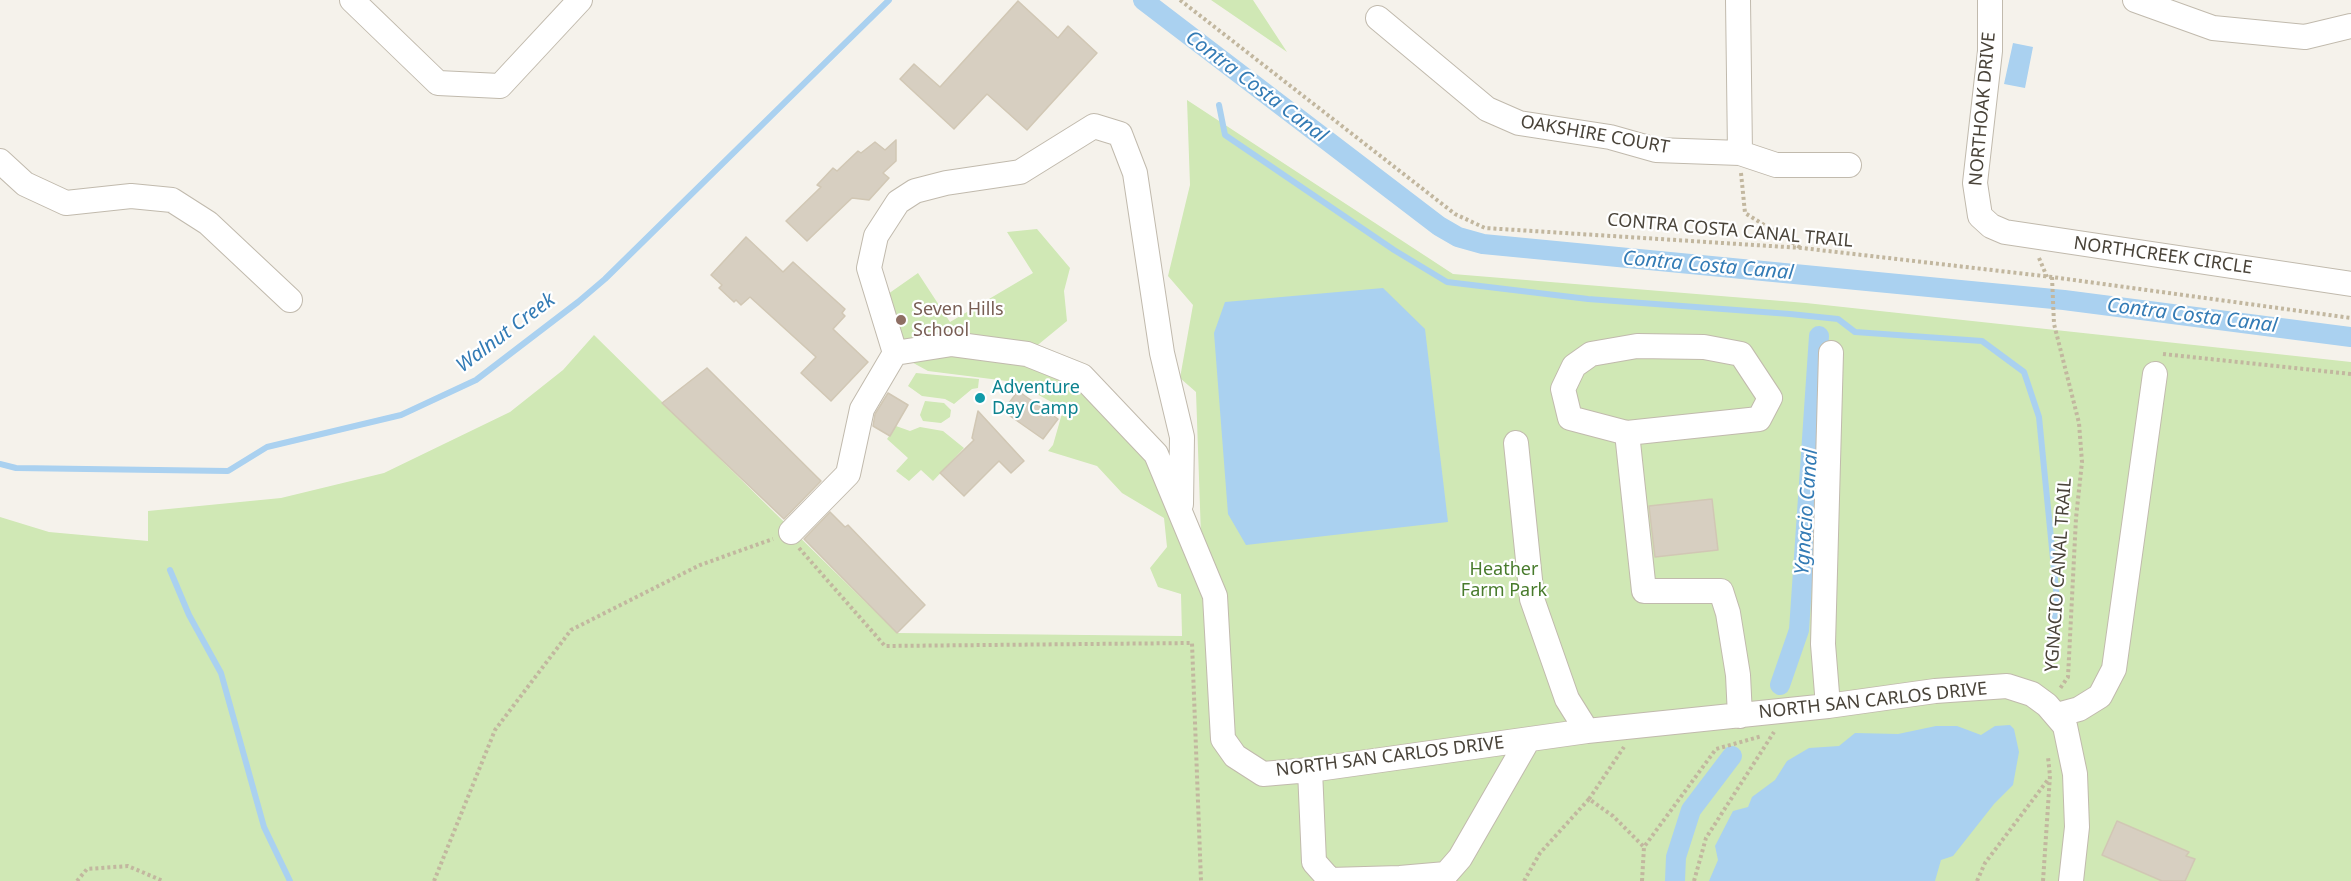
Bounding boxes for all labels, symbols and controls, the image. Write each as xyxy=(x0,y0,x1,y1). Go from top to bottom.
water label: Contra Costa Canal xyxy=(1180,26,1332,148)
street label: NORTHOAK DRIVE xyxy=(1966,31,2000,187)
street label: OAKSHIRE COURT xyxy=(1519,111,1671,159)
street label: CONTRA COSTA CANAL TRAIL xyxy=(1606,210,1854,252)
street label: NORTHCREEK CIRCLE xyxy=(2072,233,2254,279)
water label: Contra Costa Canal xyxy=(1622,247,1794,285)
water label: Walnut Creek xyxy=(452,288,560,378)
water label: Contra Costa Canal xyxy=(2105,294,2279,338)
place label: Seven Hills School xyxy=(913,299,1004,342)
marker: Seven Hills School xyxy=(894,313,908,327)
place label: Adventure Day Camp xyxy=(992,377,1080,420)
marker: Adventure Day Camp xyxy=(973,391,987,405)
water label: Ygnacio Canal xyxy=(1791,448,1823,576)
street label: YGNACIO CANAL TRAIL xyxy=(2041,477,2077,673)
park label: Heather Farm Park xyxy=(1461,559,1547,602)
street label: NORTH SAN CARLOS DRIVE xyxy=(1758,678,1988,724)
street label: NORTH SAN CARLOS DRIVE xyxy=(1275,732,1505,782)

